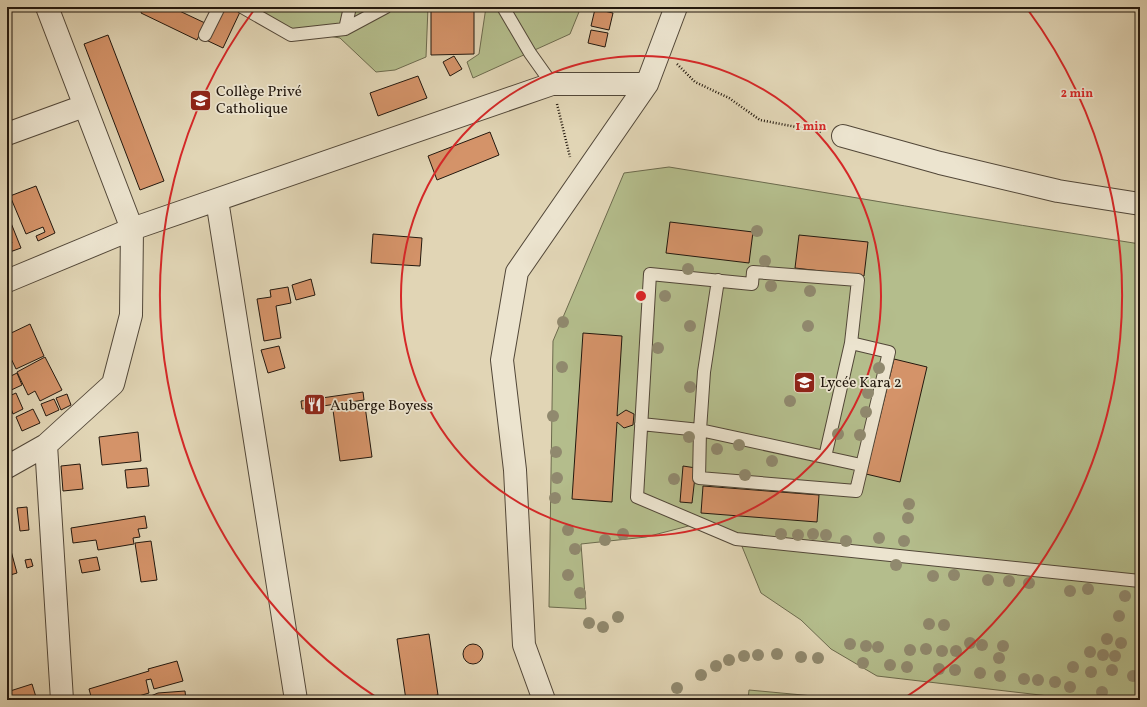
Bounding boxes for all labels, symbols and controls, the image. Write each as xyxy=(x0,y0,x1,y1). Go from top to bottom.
place label: Collège Privé Catholique xyxy=(216,82,302,120)
text: 2 min xyxy=(1061,86,1093,102)
school or university icon: Collège Privé Catholique xyxy=(188,87,214,113)
text: 1 min xyxy=(796,119,827,135)
centre of rings xyxy=(634,289,648,303)
school or university icon: Lycée Kara 2 xyxy=(792,369,818,395)
place label: Lycée Kara 2 xyxy=(820,373,902,394)
restaurant icon: Auberge Boyess xyxy=(301,392,327,418)
place label: Auberge Boyess xyxy=(330,396,433,417)

